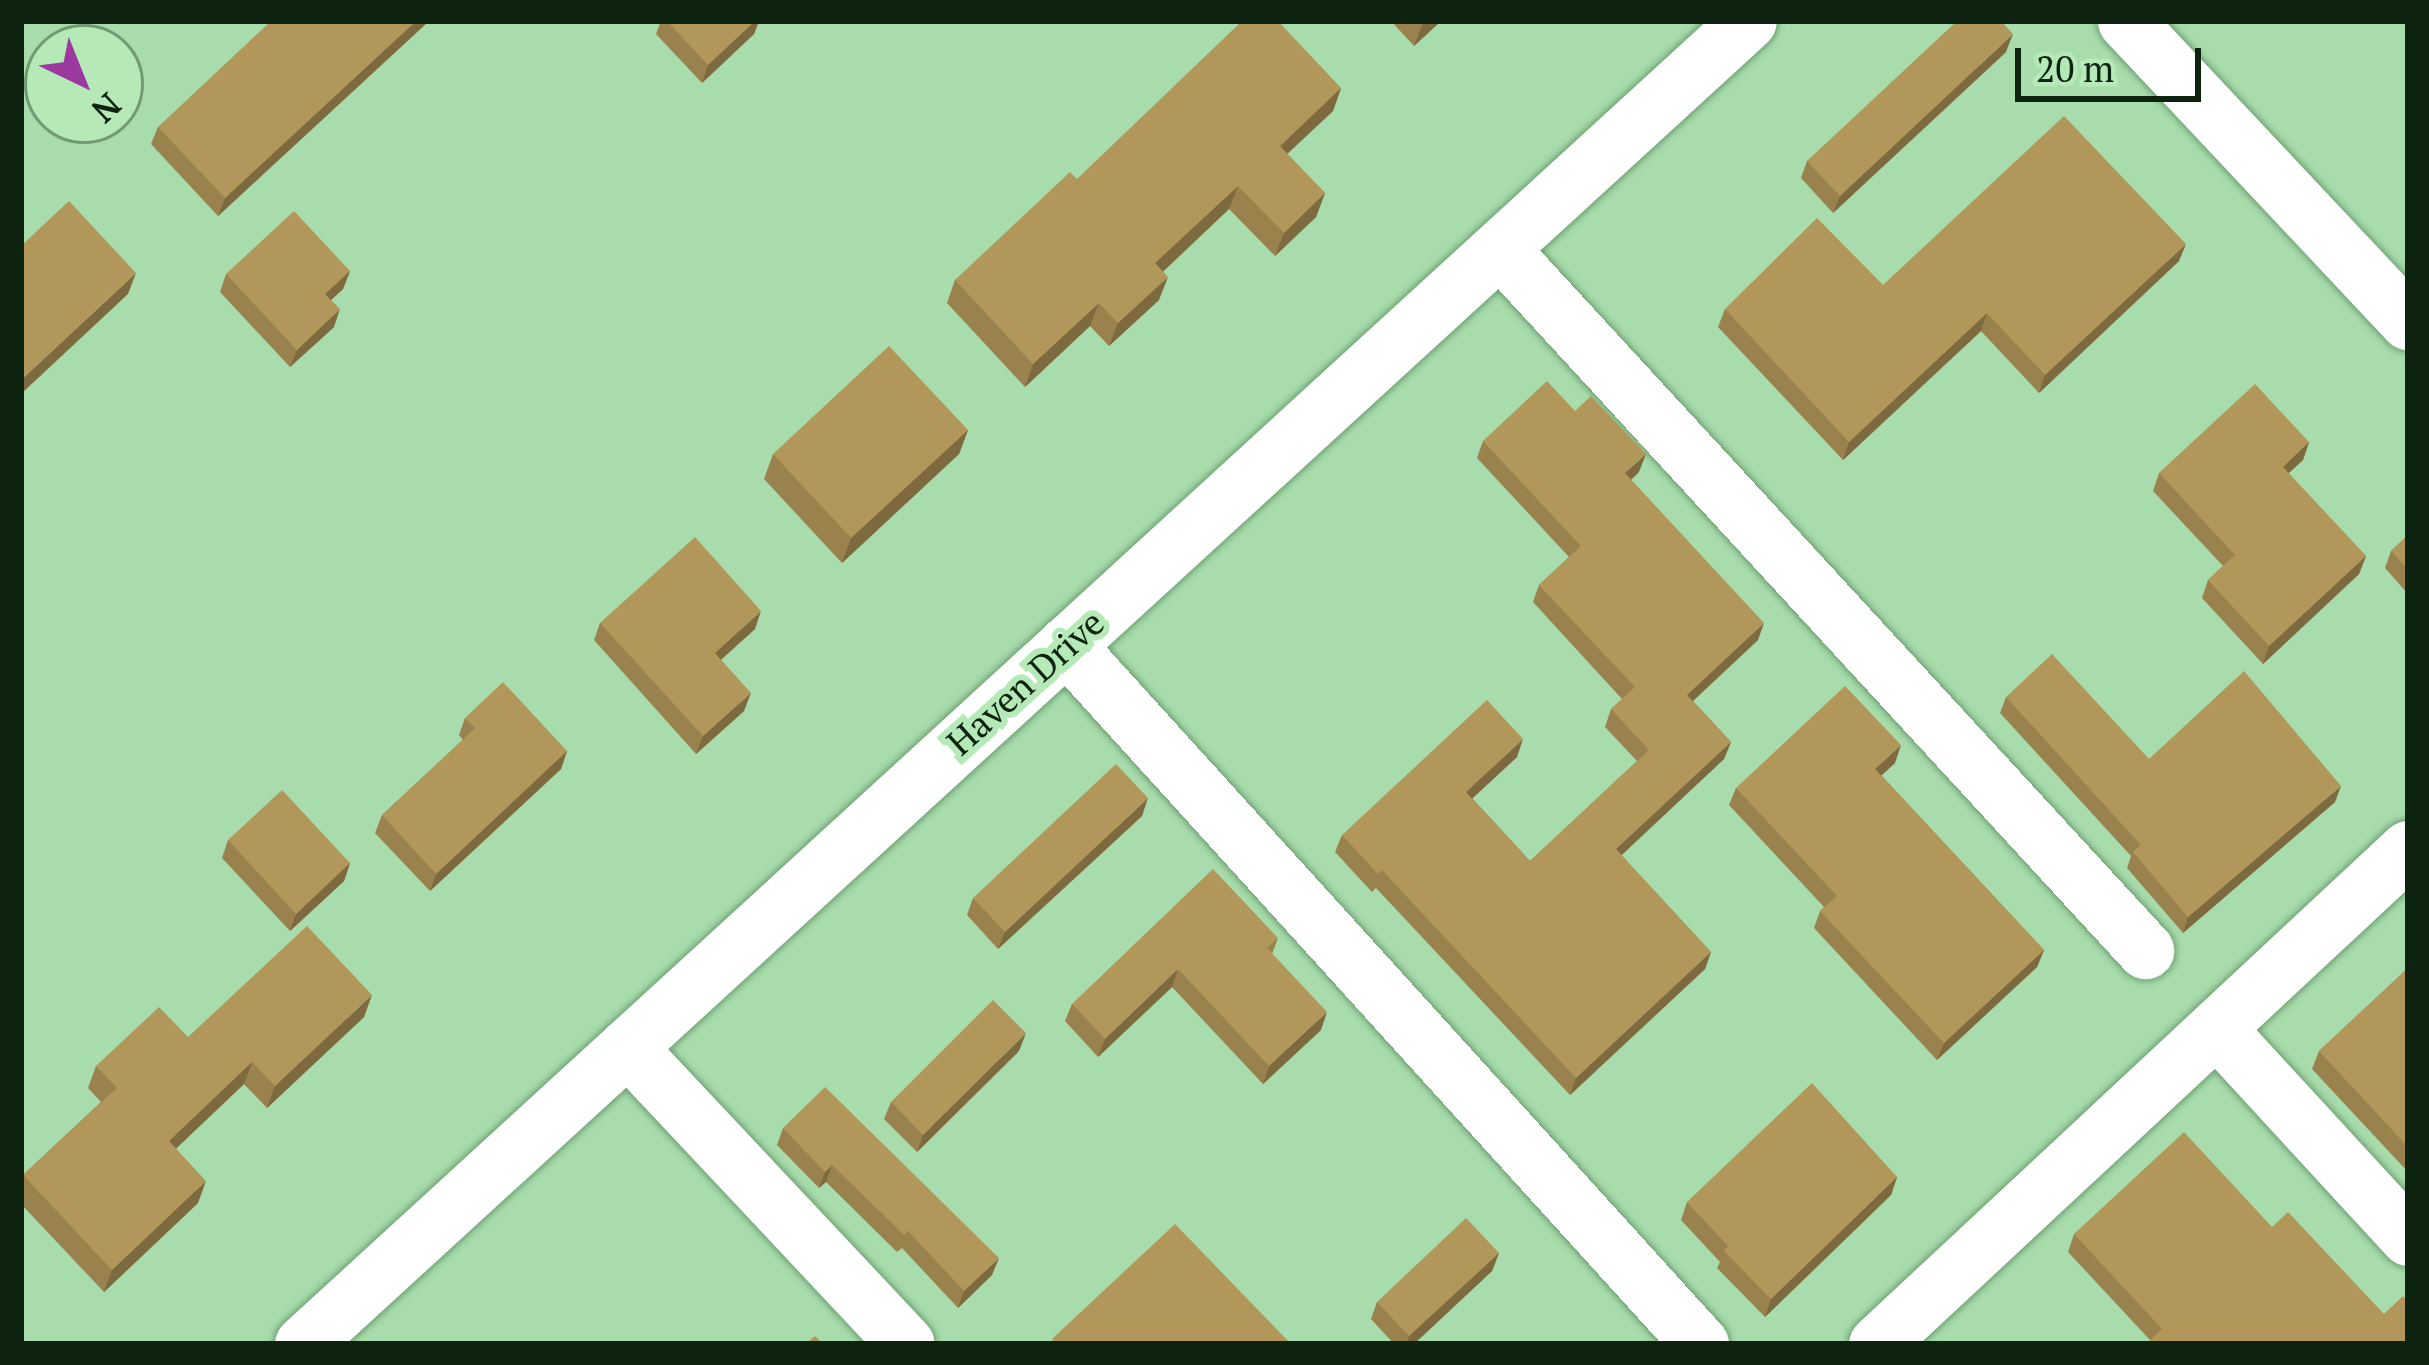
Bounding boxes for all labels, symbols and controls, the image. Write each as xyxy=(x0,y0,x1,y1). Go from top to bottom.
north arrow xyxy=(24,24,144,144)
scale bar xyxy=(2021,24,2207,98)
text: 20 m xyxy=(2036,45,2114,92)
text: N xyxy=(83,84,131,133)
street label: Haven Drive xyxy=(938,600,1112,764)

